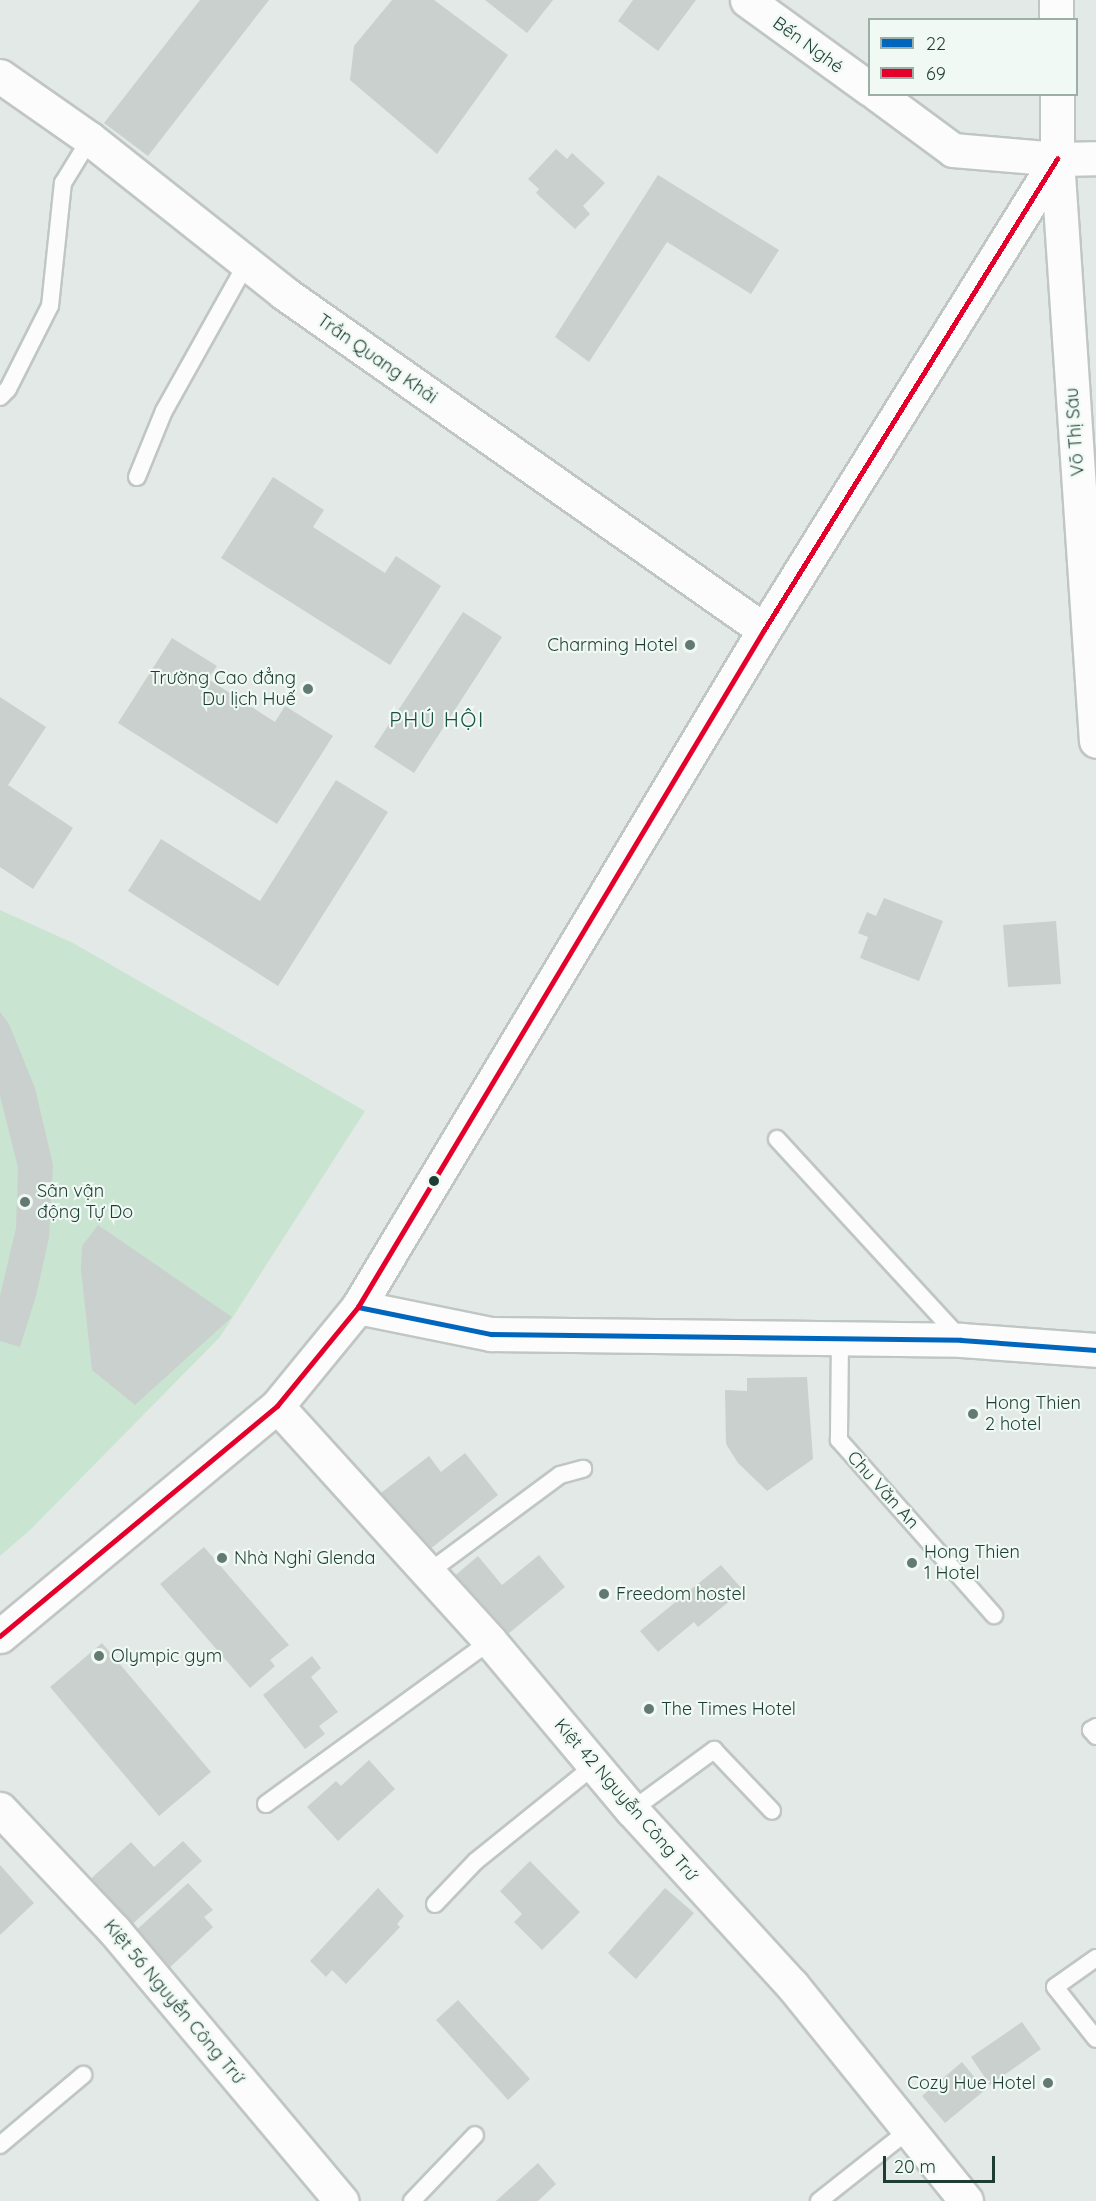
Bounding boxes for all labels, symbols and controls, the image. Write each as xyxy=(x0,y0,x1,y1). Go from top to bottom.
street label: Bến Nghé xyxy=(769,12,847,78)
legend xyxy=(868,18,1078,96)
text: 22 xyxy=(926,32,946,55)
text: 69 xyxy=(926,62,946,85)
street label: Trần Quang Khải xyxy=(313,310,441,408)
street label: Võ Thị Sáu xyxy=(1061,387,1089,477)
place label: Charming Hotel xyxy=(547,634,678,656)
marker: Charming Hotel xyxy=(683,638,697,652)
place label: Trường Cao đẳng Du lịch Huế xyxy=(150,668,296,710)
marker: Trường Cao đẳng Du lịch Huế xyxy=(301,682,315,696)
district label: PHÚ HỘI xyxy=(389,706,485,732)
unlabelled marker xyxy=(428,1175,440,1187)
place label: Sân vận động Tự Do xyxy=(37,1181,133,1224)
marker: Sân vận động Tự Do xyxy=(18,1195,32,1209)
place label: Hong Thien 2 hotel xyxy=(985,1393,1081,1436)
marker: Hong Thien 2 hotel xyxy=(966,1407,980,1421)
street label: Chu Văn An xyxy=(842,1447,924,1533)
place label: Hong Thien 1 Hotel xyxy=(924,1542,1020,1584)
place label: Nhà Nghỉ Glenda xyxy=(234,1547,375,1569)
marker: Nhà Nghỉ Glenda xyxy=(215,1551,229,1565)
marker: Hong Thien 1 Hotel xyxy=(905,1556,919,1570)
place label: Freedom hostel xyxy=(616,1583,746,1605)
marker: Freedom hostel xyxy=(597,1587,611,1601)
place label: Olympic gym xyxy=(111,1645,222,1667)
marker: Olympic gym xyxy=(92,1649,106,1663)
place label: The Times Hotel xyxy=(661,1698,796,1720)
marker: The Times Hotel xyxy=(642,1702,656,1716)
street label: Kiệt 42 Nguyễn Công Trứ xyxy=(550,1715,702,1885)
street label: Kiệt 56 Nguyễn Công Trứ xyxy=(99,1915,249,2089)
place label: Cozy Hue Hotel xyxy=(907,2072,1036,2094)
marker: Cozy Hue Hotel xyxy=(1041,2076,1055,2090)
scale bar xyxy=(886,2144,998,2182)
text: 20 m xyxy=(894,2155,936,2178)

